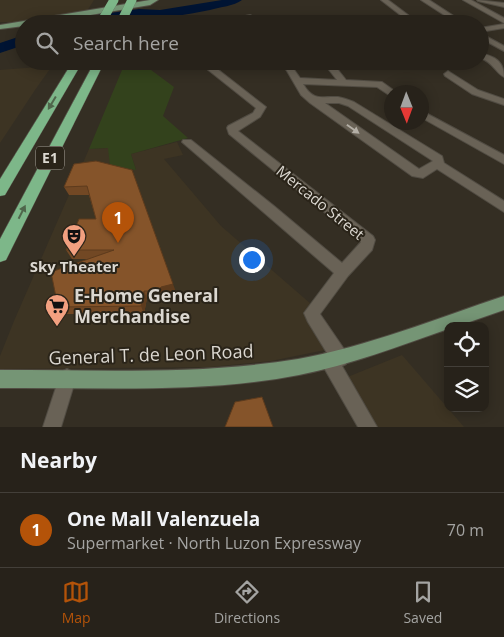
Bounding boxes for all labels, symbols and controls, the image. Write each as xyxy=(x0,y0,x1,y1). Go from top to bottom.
search box xyxy=(15,15,489,70)
icon: search xyxy=(33,29,61,57)
text: Search here xyxy=(73,30,179,56)
north arrow xyxy=(384,85,429,130)
one-way arrow xyxy=(48,97,57,110)
one-way arrow xyxy=(346,124,360,134)
road number: E1 xyxy=(36,146,64,170)
street label: Mercado Street xyxy=(273,161,369,244)
pin: 1 xyxy=(102,202,134,243)
one-way arrow xyxy=(18,205,26,219)
theatre icon: Sky Theater xyxy=(61,223,87,257)
your location xyxy=(239,247,265,273)
place label: Sky Theater xyxy=(30,256,119,276)
place label: E-Home General Merchandise xyxy=(74,283,218,328)
supermarket icon: E-Home General Merchandise xyxy=(44,293,70,327)
map controls xyxy=(444,322,489,412)
button: locate xyxy=(444,322,489,367)
street label: General T. de Leon Road xyxy=(48,338,254,370)
button: layers xyxy=(444,367,489,412)
text: Nearby xyxy=(20,446,97,474)
text: One Mall Valenzuela xyxy=(67,506,260,532)
text: 1 xyxy=(31,519,41,541)
text: 70 m xyxy=(447,519,484,541)
text: Supermarket · North Luzon Expressway xyxy=(67,532,361,554)
tab: Map xyxy=(62,578,91,627)
tab: Directions xyxy=(214,578,280,627)
tab: Saved xyxy=(403,578,442,627)

